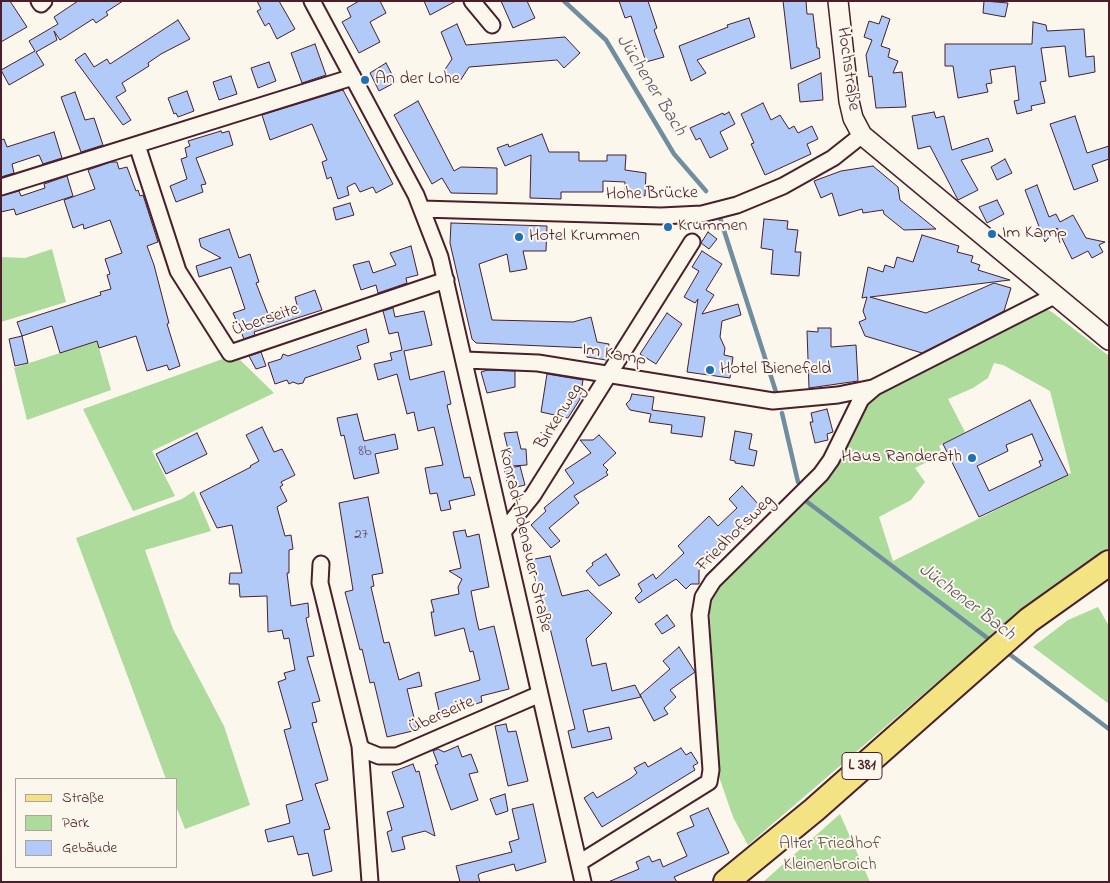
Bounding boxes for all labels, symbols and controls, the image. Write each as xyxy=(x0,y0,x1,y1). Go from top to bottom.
street label: Hochstraße xyxy=(830,26,864,112)
water label: Jüchener Bach xyxy=(610,31,690,141)
place label: An der Lohe xyxy=(375,69,460,91)
marker: An der Lohe xyxy=(359,74,371,86)
street label: Hohe Brücke xyxy=(606,183,698,207)
place label: Krummen xyxy=(678,216,747,238)
marker: Krummen xyxy=(662,221,674,233)
place label: Im Kamp xyxy=(1002,223,1067,245)
place label: Hotel Krummen xyxy=(529,226,640,248)
marker: Im Kamp xyxy=(986,228,998,240)
marker: Hotel Krummen xyxy=(513,231,525,243)
street label: Überseite xyxy=(230,300,302,342)
street label: Im Kamp xyxy=(580,340,648,372)
place label: Hotel Bienefeld xyxy=(720,359,831,381)
marker: Hotel Bienefeld xyxy=(704,364,716,376)
street label: Birkenweg xyxy=(531,380,589,454)
house number: 8b xyxy=(358,444,372,462)
street label: Konrad-Adenauer-Straße xyxy=(492,446,556,634)
place label: Haus Randerath xyxy=(841,447,962,469)
marker: Haus Randerath xyxy=(966,452,978,464)
street label: Friedhofsweg xyxy=(693,491,779,577)
house number: 27 xyxy=(354,527,368,545)
water label: Jüchener Bach xyxy=(913,559,1019,647)
street label: Überseite xyxy=(406,692,478,740)
road number: L 381 xyxy=(842,752,882,779)
legend xyxy=(15,778,178,868)
text: Straße xyxy=(62,787,104,809)
text: Park xyxy=(62,812,89,834)
park label: Alter Friedhof Kleinenbroich xyxy=(779,834,881,876)
text: Gebäude xyxy=(62,837,117,859)

